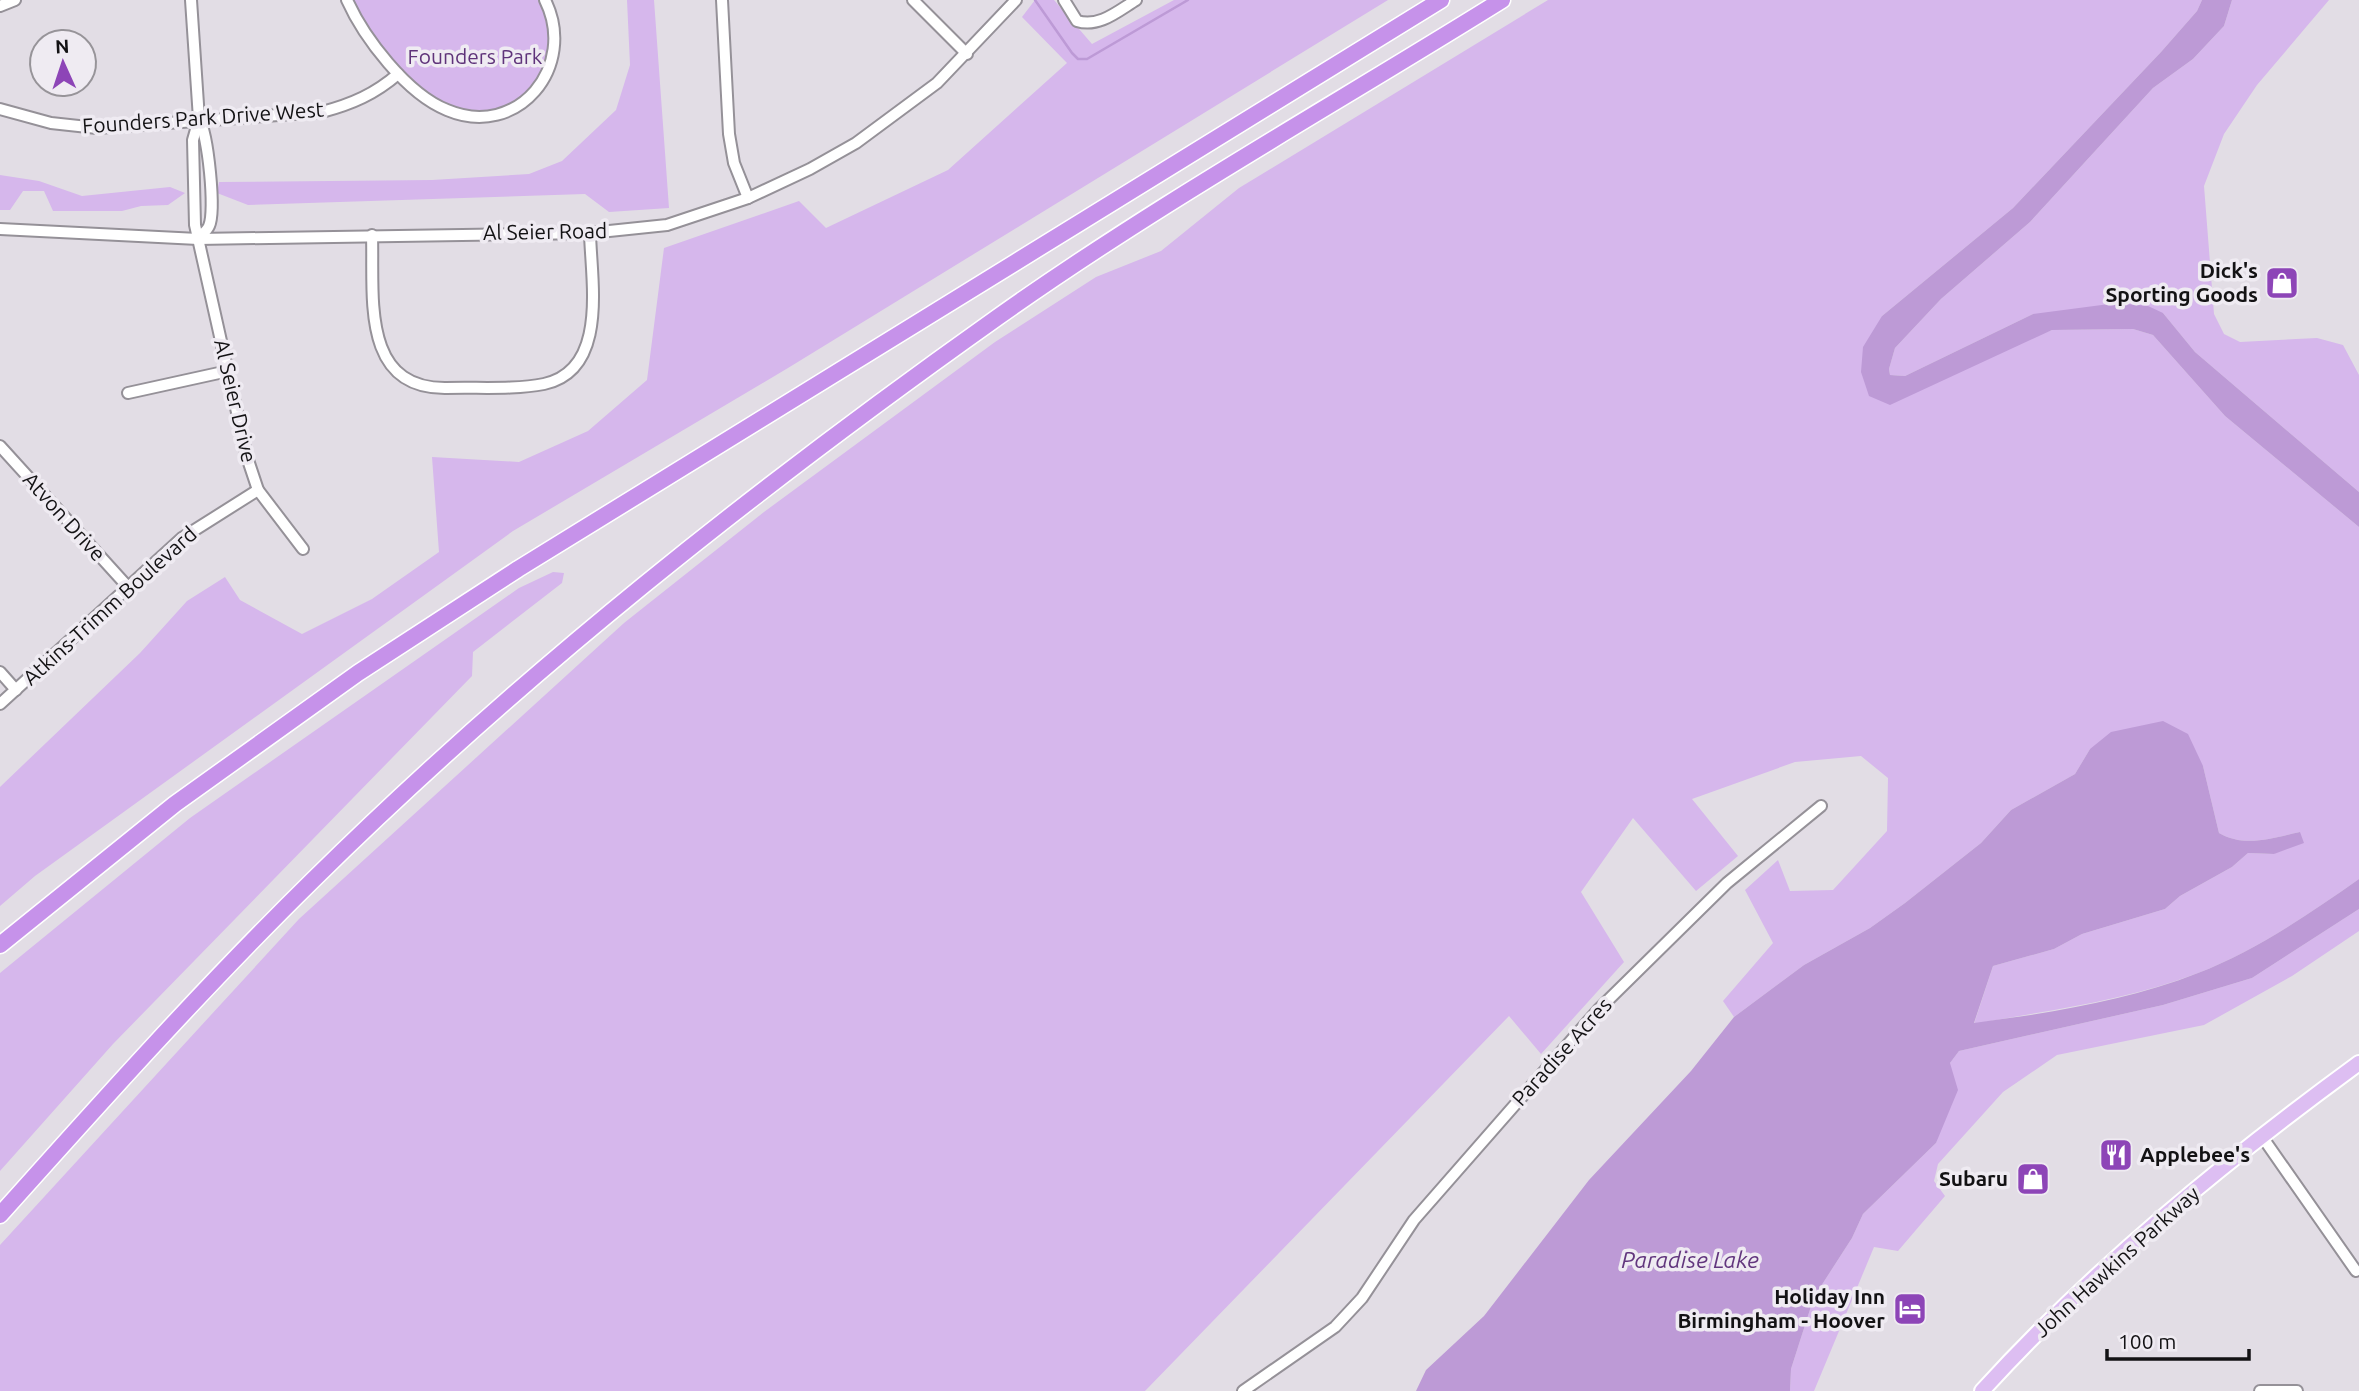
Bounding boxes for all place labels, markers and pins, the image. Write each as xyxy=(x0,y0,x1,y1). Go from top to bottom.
place label: Dick's Sporting Goods xyxy=(2105,258,2258,306)
shop icon: Dick's Sporting Goods xyxy=(2263,264,2301,302)
restaurant icon: Applebee's xyxy=(2097,1136,2135,1174)
place label: Applebee's xyxy=(2140,1142,2250,1166)
shop icon: Subaru xyxy=(2014,1160,2052,1198)
place label: Subaru xyxy=(1939,1166,2008,1190)
place label: Holiday Inn Birmingham - Hoover xyxy=(1677,1284,1885,1332)
hotel icon: Holiday Inn Birmingham - Hoover xyxy=(1891,1290,1929,1328)

